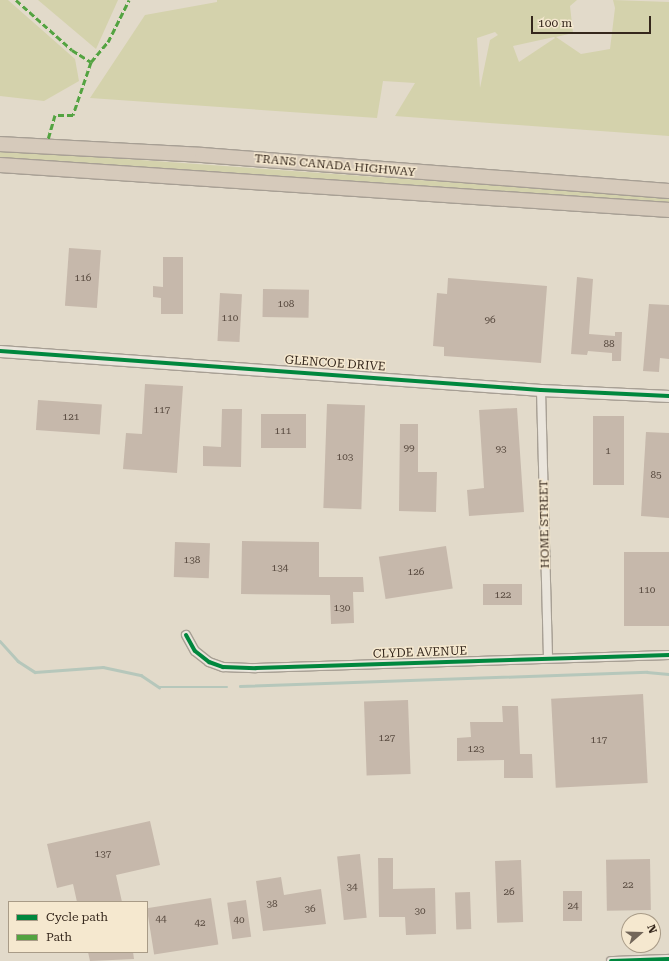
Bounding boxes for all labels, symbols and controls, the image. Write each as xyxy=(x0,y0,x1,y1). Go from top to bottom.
scale bar xyxy=(533,8,653,34)
text: 100 m xyxy=(538,16,572,30)
street label: TRANS CANADA HIGHWAY xyxy=(254,152,416,180)
house number: 116 xyxy=(75,272,91,284)
house number: 108 xyxy=(278,298,294,310)
house number: 110 xyxy=(222,312,238,324)
house number: 96 xyxy=(484,314,496,326)
house number: 88 xyxy=(603,338,615,350)
street label: GLENCOE DRIVE xyxy=(284,353,386,375)
house number: 117 xyxy=(154,404,170,416)
house number: 121 xyxy=(63,411,79,423)
house number: 111 xyxy=(275,425,291,437)
house number: 99 xyxy=(403,442,415,454)
house number: 93 xyxy=(495,443,507,455)
house number: 1 xyxy=(605,445,611,457)
house number: 103 xyxy=(337,451,353,463)
house number: 85 xyxy=(650,469,662,481)
street label: HOME STREET xyxy=(537,480,553,568)
house number: 138 xyxy=(184,554,200,566)
house number: 134 xyxy=(272,562,288,574)
house number: 126 xyxy=(408,566,424,578)
house number: 110 xyxy=(639,584,655,596)
house number: 122 xyxy=(495,589,511,601)
house number: 130 xyxy=(334,602,350,614)
street label: CLYDE AVENUE xyxy=(373,644,467,662)
house number: 127 xyxy=(379,732,395,744)
house number: 117 xyxy=(591,734,607,746)
house number: 123 xyxy=(468,743,484,755)
house number: 137 xyxy=(95,848,111,860)
house number: 22 xyxy=(622,879,634,891)
house number: 34 xyxy=(346,881,358,893)
house number: 26 xyxy=(503,886,515,898)
house number: 38 xyxy=(266,898,278,910)
house number: 24 xyxy=(567,900,579,912)
legend xyxy=(8,901,148,953)
house number: 36 xyxy=(304,903,316,915)
house number: 30 xyxy=(414,905,426,917)
text: Cycle path xyxy=(46,910,108,924)
house number: 44 xyxy=(155,913,167,925)
north arrow xyxy=(621,913,661,953)
house number: 40 xyxy=(233,914,245,926)
house number: 42 xyxy=(194,917,206,929)
text: N xyxy=(644,923,659,935)
text: Path xyxy=(46,930,72,944)

